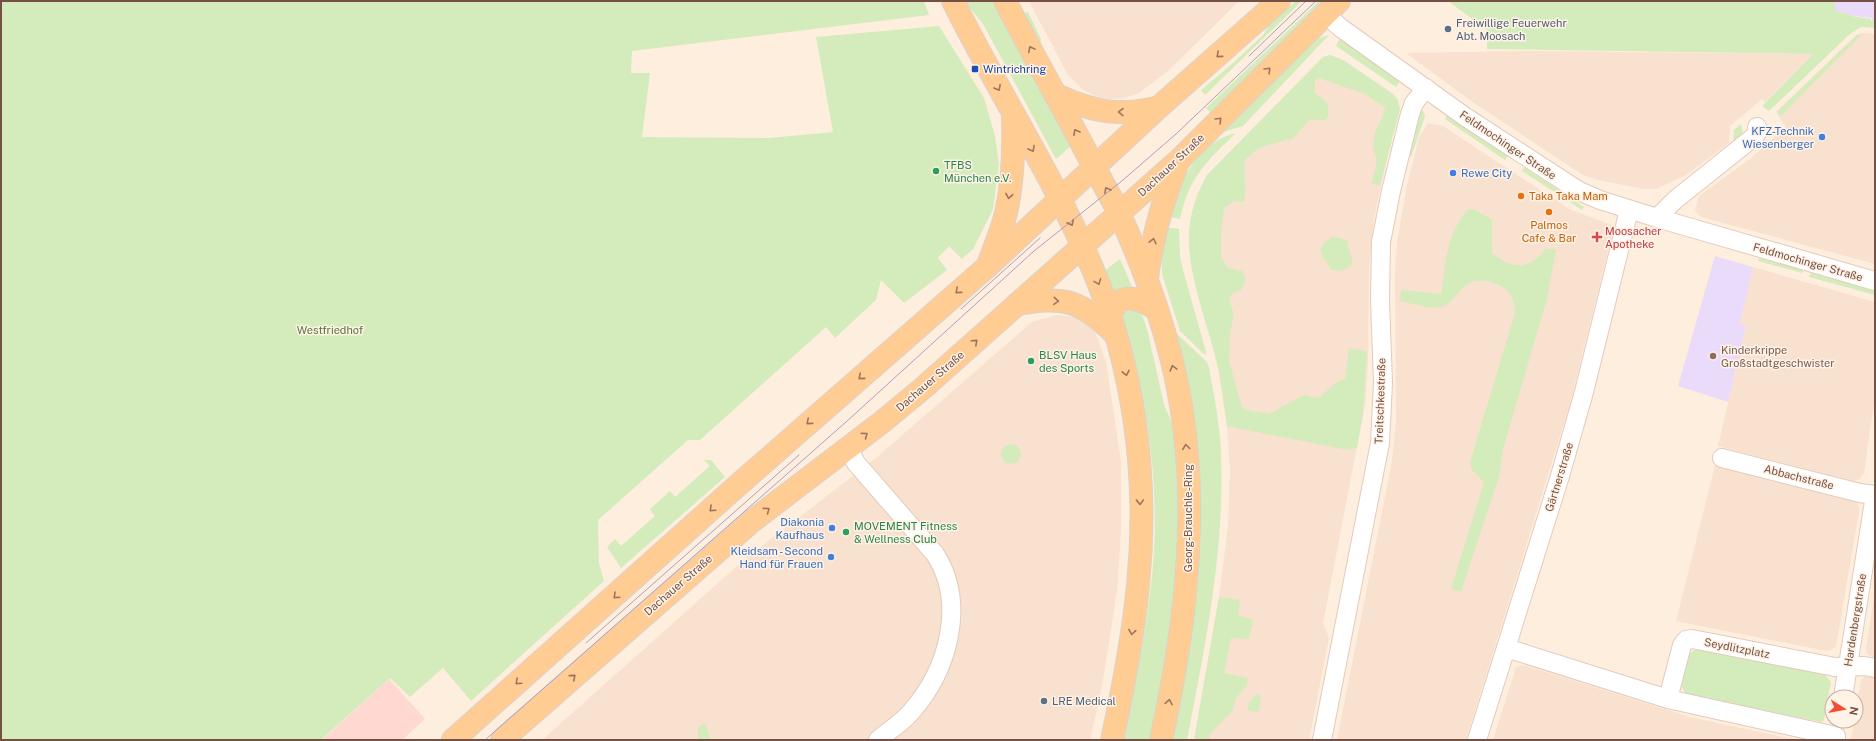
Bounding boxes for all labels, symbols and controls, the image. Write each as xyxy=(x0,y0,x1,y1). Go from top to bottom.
place label: Freiwillige Feuerwehr Abt. Moosach xyxy=(1456,17,1567,42)
marker: Freiwillige Feuerwehr Abt. Moosach xyxy=(1443,24,1453,34)
one-way arrow xyxy=(1028,46,1035,53)
one-way arrow xyxy=(1217,50,1224,57)
place label: Wintrichring xyxy=(983,63,1046,75)
marker: Wintrichring xyxy=(970,64,980,74)
one-way arrow xyxy=(1263,68,1271,75)
one-way arrow xyxy=(993,84,1001,91)
one-way arrow xyxy=(1118,108,1124,116)
street label: Feldmochinger Straße xyxy=(1458,108,1558,182)
one-way arrow xyxy=(1214,117,1222,125)
place label: KFZ-Technik Wiesenberger xyxy=(1742,125,1814,150)
one-way arrow xyxy=(1073,129,1081,136)
street label: Dachauer Straße xyxy=(1135,131,1207,199)
marker: KFZ-Technik Wiesenberger xyxy=(1817,132,1827,142)
one-way arrow xyxy=(1027,145,1034,152)
place label: TFBS München e.V. xyxy=(944,159,1011,184)
marker: TFBS München e.V. xyxy=(931,166,941,176)
place label: Rewe City xyxy=(1461,167,1512,179)
marker: Rewe City xyxy=(1448,168,1458,178)
one-way arrow xyxy=(1104,187,1111,194)
place label: Taka Taka Mam xyxy=(1529,190,1608,202)
marker: Taka Taka Mam xyxy=(1516,191,1526,201)
one-way arrow xyxy=(1005,193,1014,199)
marker: Palmos Cafe & Bar xyxy=(1544,207,1554,217)
one-way arrow xyxy=(1066,218,1074,226)
place label: Palmos Cafe & Bar xyxy=(1522,219,1576,244)
place label: Moosacher Apotheke xyxy=(1605,225,1662,250)
marker: Moosacher Apotheke xyxy=(1592,232,1602,242)
one-way arrow xyxy=(1148,238,1157,245)
street label: Feldmochinger Straße xyxy=(1752,241,1864,283)
one-way arrow xyxy=(1093,278,1101,285)
one-way arrow xyxy=(956,287,963,294)
one-way arrow xyxy=(1053,297,1059,306)
park label: Westfriedhof xyxy=(297,324,364,336)
one-way arrow xyxy=(970,339,978,346)
place label: Kinderkrippe Großstadtgeschwister xyxy=(1721,344,1835,369)
street label: Dachauer Straße xyxy=(894,348,966,414)
place label: BLSV Haus des Sports xyxy=(1039,349,1097,374)
marker: Kinderkrippe Großstadtgeschwister xyxy=(1708,351,1718,361)
marker: BLSV Haus des Sports xyxy=(1026,356,1036,366)
street label: Treitschkestraße xyxy=(1373,358,1387,444)
one-way arrow xyxy=(1170,365,1178,371)
one-way arrow xyxy=(1121,370,1129,376)
one-way arrow xyxy=(858,373,866,380)
one-way arrow xyxy=(807,418,814,425)
one-way arrow xyxy=(861,433,868,440)
street label: Gärtnerstraße xyxy=(1543,441,1575,513)
one-way arrow xyxy=(1182,444,1191,450)
street label: Abbachstraße xyxy=(1763,462,1835,492)
street label: Georg-Brauchle-Ring xyxy=(1182,464,1194,572)
one-way arrow xyxy=(1136,499,1144,505)
one-way arrow xyxy=(709,504,717,511)
one-way arrow xyxy=(762,507,769,514)
place label: Diakonia Kaufhaus xyxy=(775,516,824,541)
place label: MOVEMENT Fitness & Wellness Club xyxy=(854,520,958,545)
marker: Diakonia Kaufhaus xyxy=(827,523,837,533)
marker: MOVEMENT Fitness & Wellness Club xyxy=(841,527,851,537)
place label: Kleidsam - Second Hand für Frauen xyxy=(731,545,823,570)
street label: Dachauer Straße xyxy=(642,552,714,618)
marker: Kleidsam - Second Hand für Frauen xyxy=(826,552,836,562)
street label: Hardenbergstraße xyxy=(1842,573,1868,667)
one-way arrow xyxy=(613,591,620,598)
one-way arrow xyxy=(1128,629,1137,635)
street label: Seydlitzplatz xyxy=(1703,636,1771,660)
one-way arrow xyxy=(568,674,576,682)
one-way arrow xyxy=(516,677,523,684)
north arrow xyxy=(1824,689,1864,729)
place label: LRE Medical xyxy=(1052,695,1116,707)
marker: LRE Medical xyxy=(1039,696,1049,706)
one-way arrow xyxy=(1165,699,1173,705)
text: N xyxy=(1847,706,1861,716)

